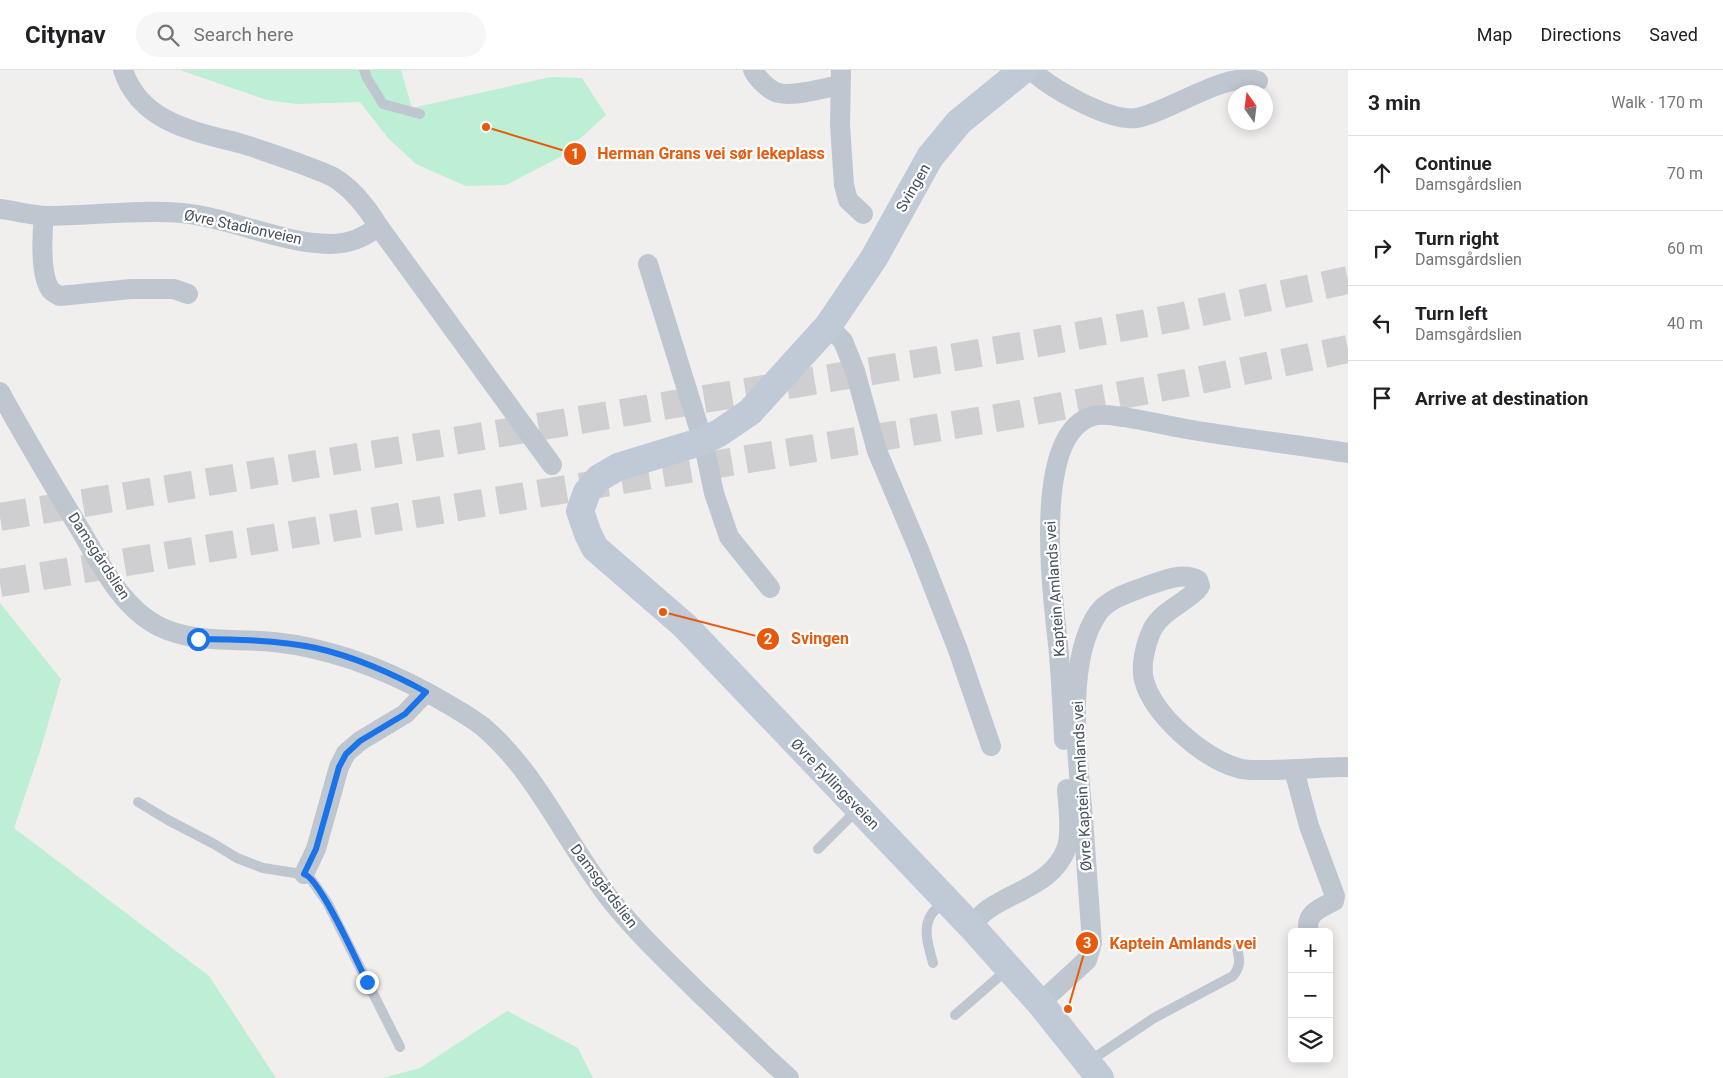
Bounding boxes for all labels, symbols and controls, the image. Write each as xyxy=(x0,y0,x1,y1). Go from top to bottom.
search box xyxy=(136,12,486,57)
text: Citynav xyxy=(25,21,106,49)
icon: search xyxy=(154,21,182,49)
text: Search here xyxy=(194,23,294,46)
text: Map xyxy=(1477,24,1512,45)
text: Directions xyxy=(1540,24,1621,45)
text: Saved xyxy=(1649,24,1698,45)
north arrow xyxy=(1228,85,1273,130)
text: 3 min xyxy=(1368,91,1421,115)
text: Walk · 170 m xyxy=(1611,93,1703,112)
callout: Herman Grans vei sør lekeplass xyxy=(562,138,835,169)
text: Herman Grans vei sør lekeplass xyxy=(597,144,825,163)
text: 1 xyxy=(571,145,579,163)
text: Continue xyxy=(1415,152,1492,175)
icon: ahead xyxy=(1368,159,1396,187)
street label: Svingen xyxy=(892,161,934,215)
text: 70 m xyxy=(1667,164,1703,183)
text: Damsgårdslien xyxy=(1415,175,1522,194)
street label: Øvre Stadionveien xyxy=(182,206,304,248)
text: Turn right xyxy=(1415,227,1499,250)
icon: right xyxy=(1368,234,1396,262)
text: 60 m xyxy=(1667,239,1703,258)
text: Damsgårdslien xyxy=(1415,250,1522,269)
text: Turn left xyxy=(1415,302,1488,325)
icon: left xyxy=(1368,309,1396,337)
text: 40 m xyxy=(1667,314,1703,333)
text: Damsgårdslien xyxy=(1415,325,1522,344)
icon: arrive xyxy=(1368,384,1396,412)
text: Arrive at destination xyxy=(1415,387,1588,410)
street label: Damsgårdslien xyxy=(64,509,134,603)
street label: Kaptein Amlands vei xyxy=(1041,520,1069,658)
callout: Svingen xyxy=(756,623,859,654)
route start xyxy=(187,628,210,651)
text: Svingen xyxy=(791,629,849,648)
text: 2 xyxy=(764,630,773,648)
street label: Øvre Kaptein Amlands vei xyxy=(1069,700,1095,872)
street label: Øvre Fyllingsveien xyxy=(787,735,883,833)
street label: Damsgårdslien xyxy=(567,841,641,931)
callout: Kaptein Amlands vei xyxy=(1075,928,1267,959)
map controls xyxy=(1288,928,1333,1063)
button: + xyxy=(1288,928,1333,973)
text: 3 xyxy=(1083,934,1091,952)
text: Kaptein Amlands vei xyxy=(1109,934,1257,953)
route end xyxy=(356,971,379,994)
button: − xyxy=(1288,973,1333,1018)
button: layers xyxy=(1288,1018,1333,1063)

